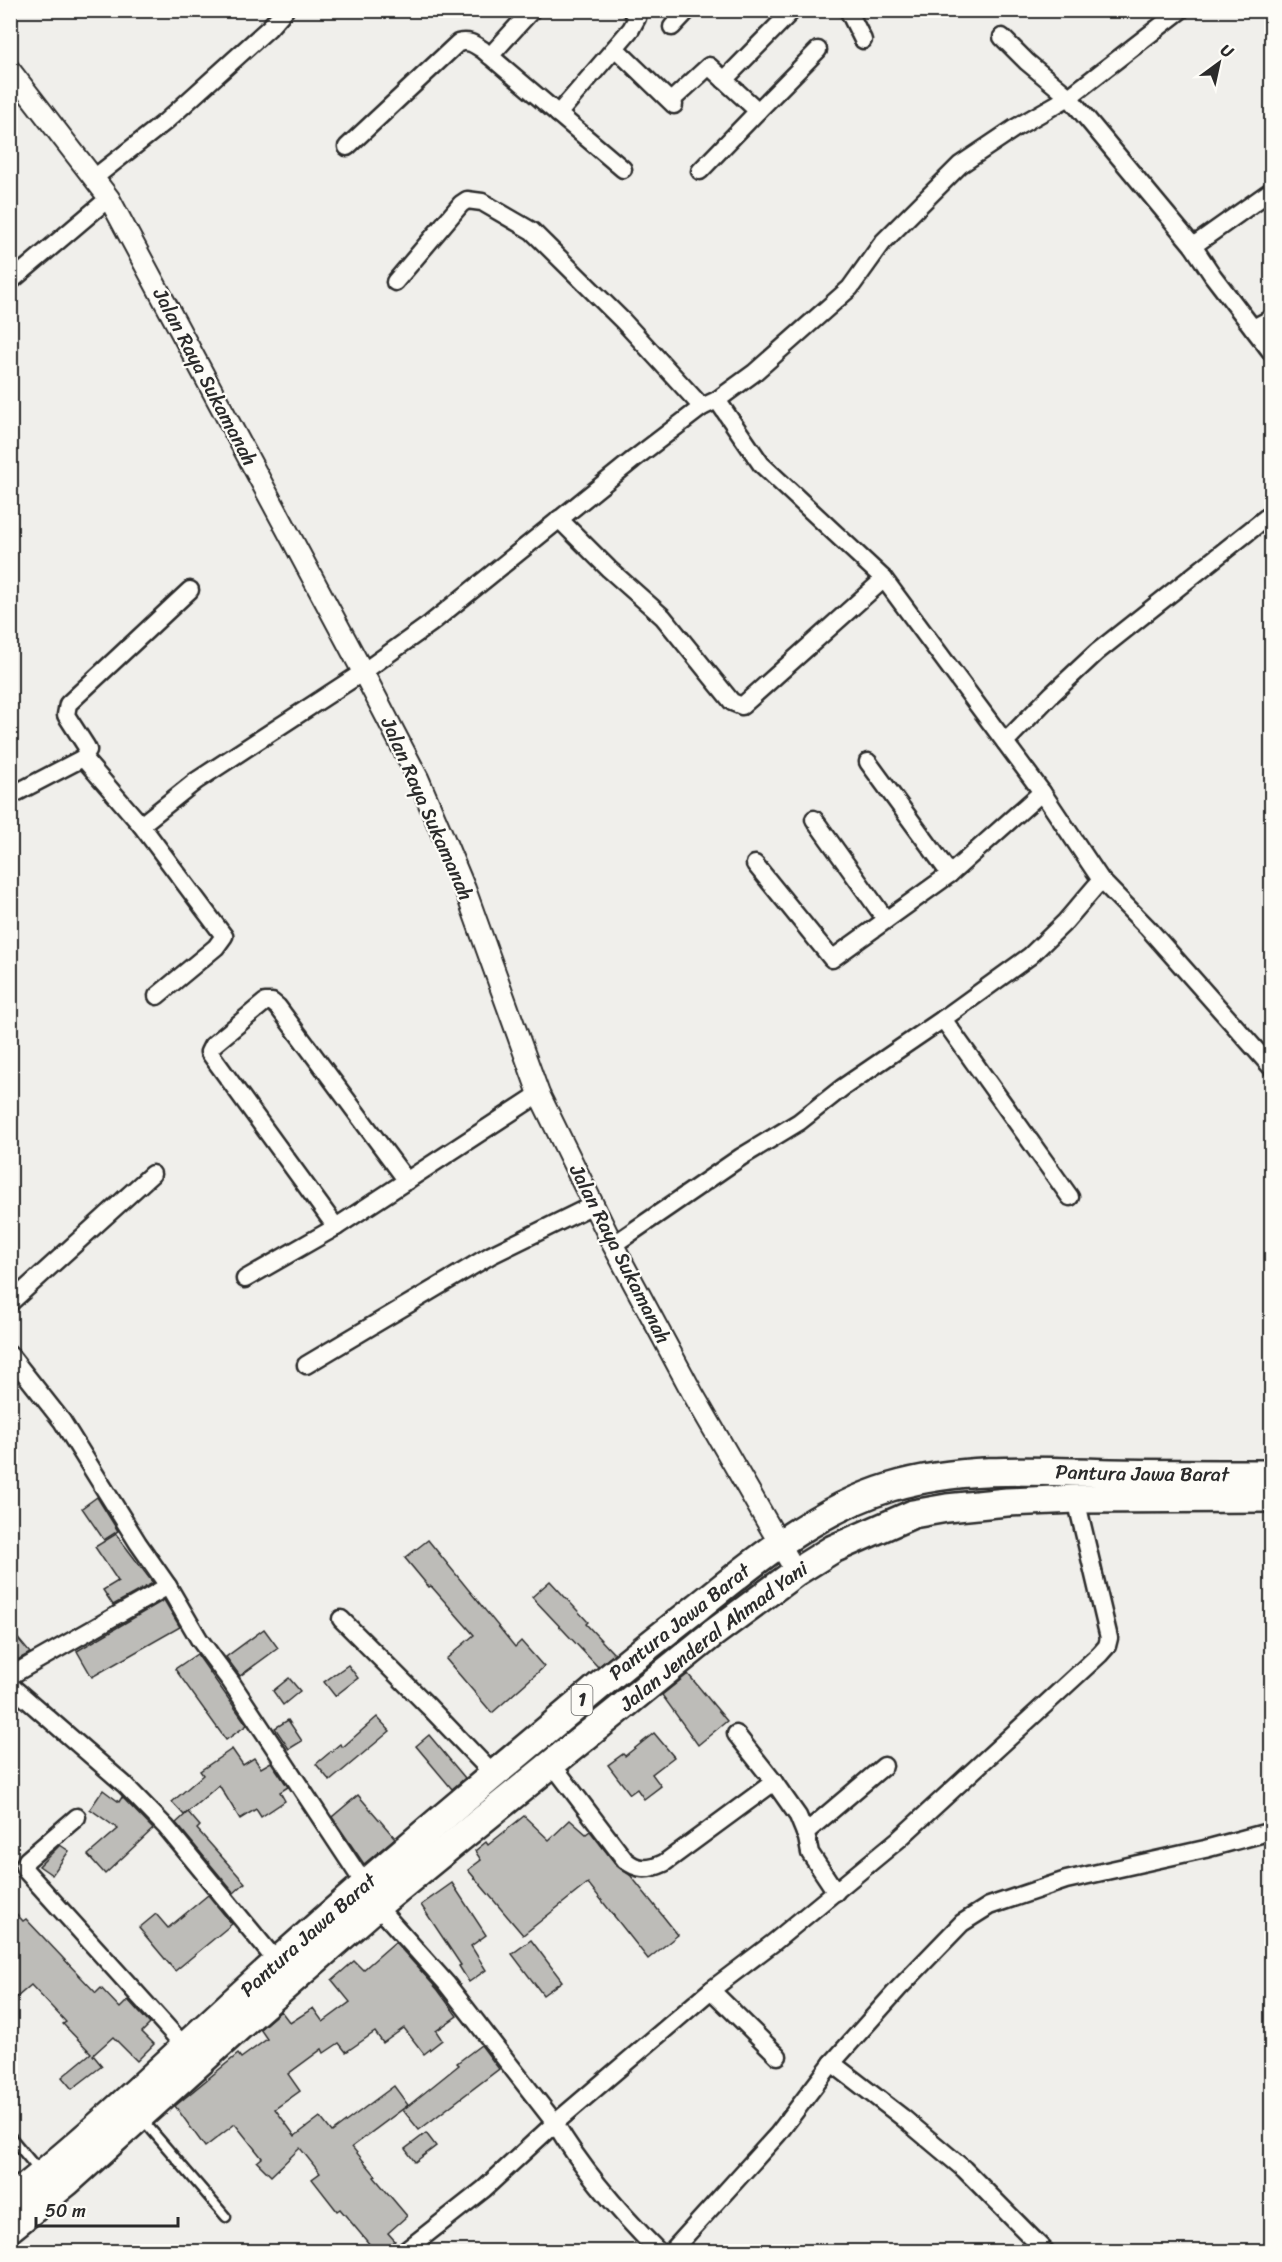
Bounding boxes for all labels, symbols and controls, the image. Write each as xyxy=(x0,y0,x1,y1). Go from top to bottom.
north arrow xyxy=(1189,33,1249,93)
text: U xyxy=(1215,36,1240,67)
street label: Jalan Raya Sukamanah xyxy=(143,281,267,472)
street label: Jalan Raya Sukamanah xyxy=(370,711,483,906)
street label: Jalan Raya Sukamanah xyxy=(559,1157,680,1350)
street label: Pantura Jawa Barat xyxy=(1055,1454,1230,1491)
street label: Jalan Jenderal Ahmad Yani xyxy=(611,1550,816,1721)
street label: Pantura Jawa Barat xyxy=(601,1553,759,1689)
road number: 1 xyxy=(572,1685,592,1715)
street label: Pantura Jawa Barat xyxy=(231,1863,385,2006)
scale bar xyxy=(36,2190,178,2228)
text: 50 m xyxy=(45,2195,86,2227)

